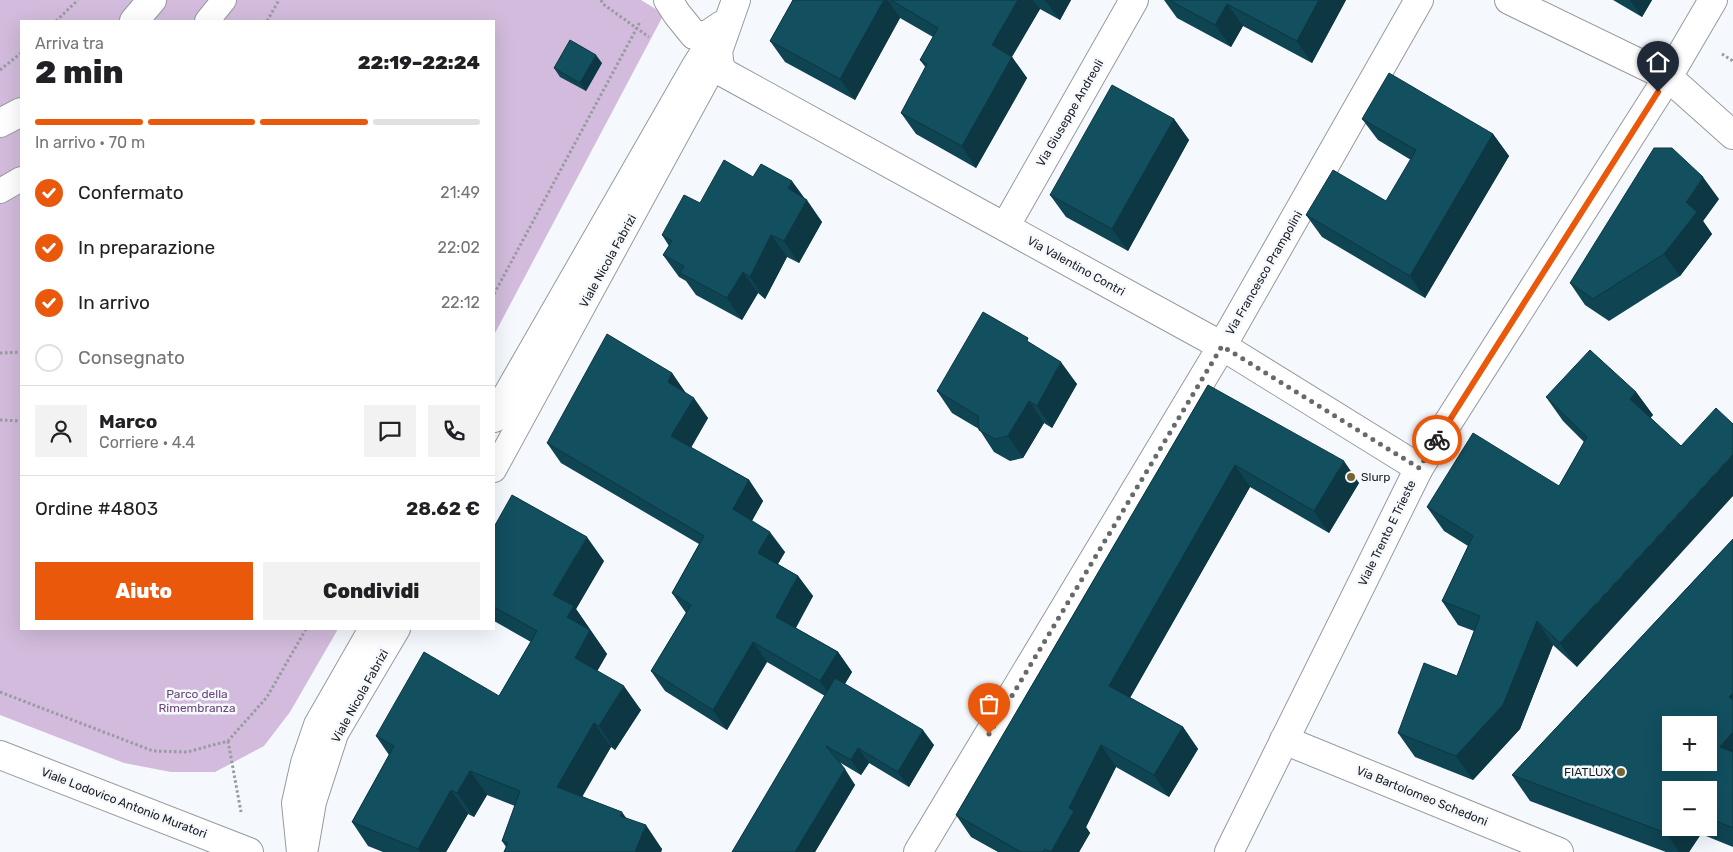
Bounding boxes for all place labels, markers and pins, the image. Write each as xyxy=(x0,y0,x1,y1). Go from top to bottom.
pin xyxy=(1637,41,1679,92)
place label: Slurp xyxy=(1361,470,1390,484)
marker: Slurp xyxy=(1345,471,1357,483)
pin xyxy=(968,683,1010,734)
place label: FIATLUX xyxy=(1564,765,1611,779)
marker: FIATLUX xyxy=(1615,766,1627,778)

